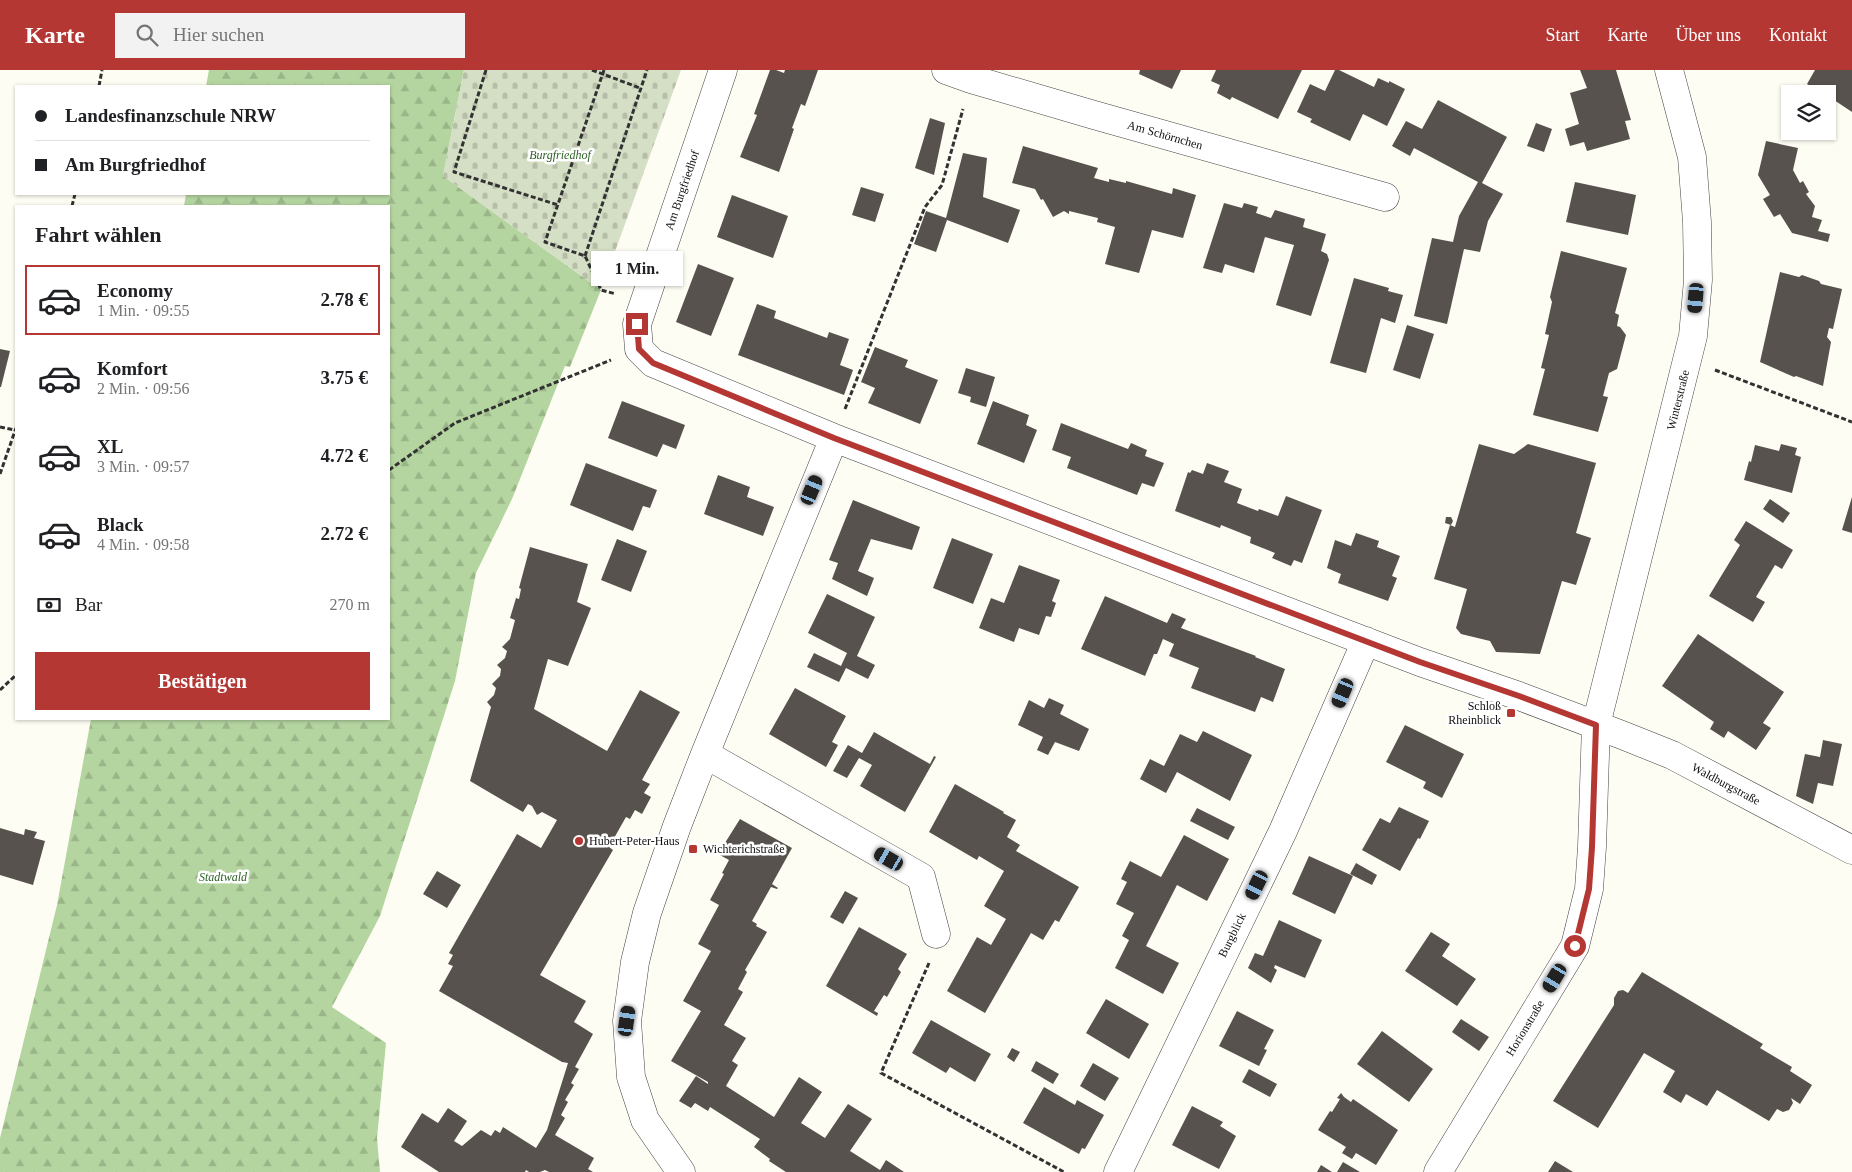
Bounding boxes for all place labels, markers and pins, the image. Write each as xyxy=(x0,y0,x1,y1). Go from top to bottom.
place label: Schloß Rheinblick xyxy=(1448,699,1501,727)
marker: Schloß Rheinblick xyxy=(1505,707,1517,719)
place label: Hubert-Peter-Haus xyxy=(589,834,680,848)
marker: Hubert-Peter-Haus xyxy=(573,835,585,847)
place label: Wichterichstraße xyxy=(703,842,784,856)
marker: Wichterichstraße xyxy=(687,843,699,855)

